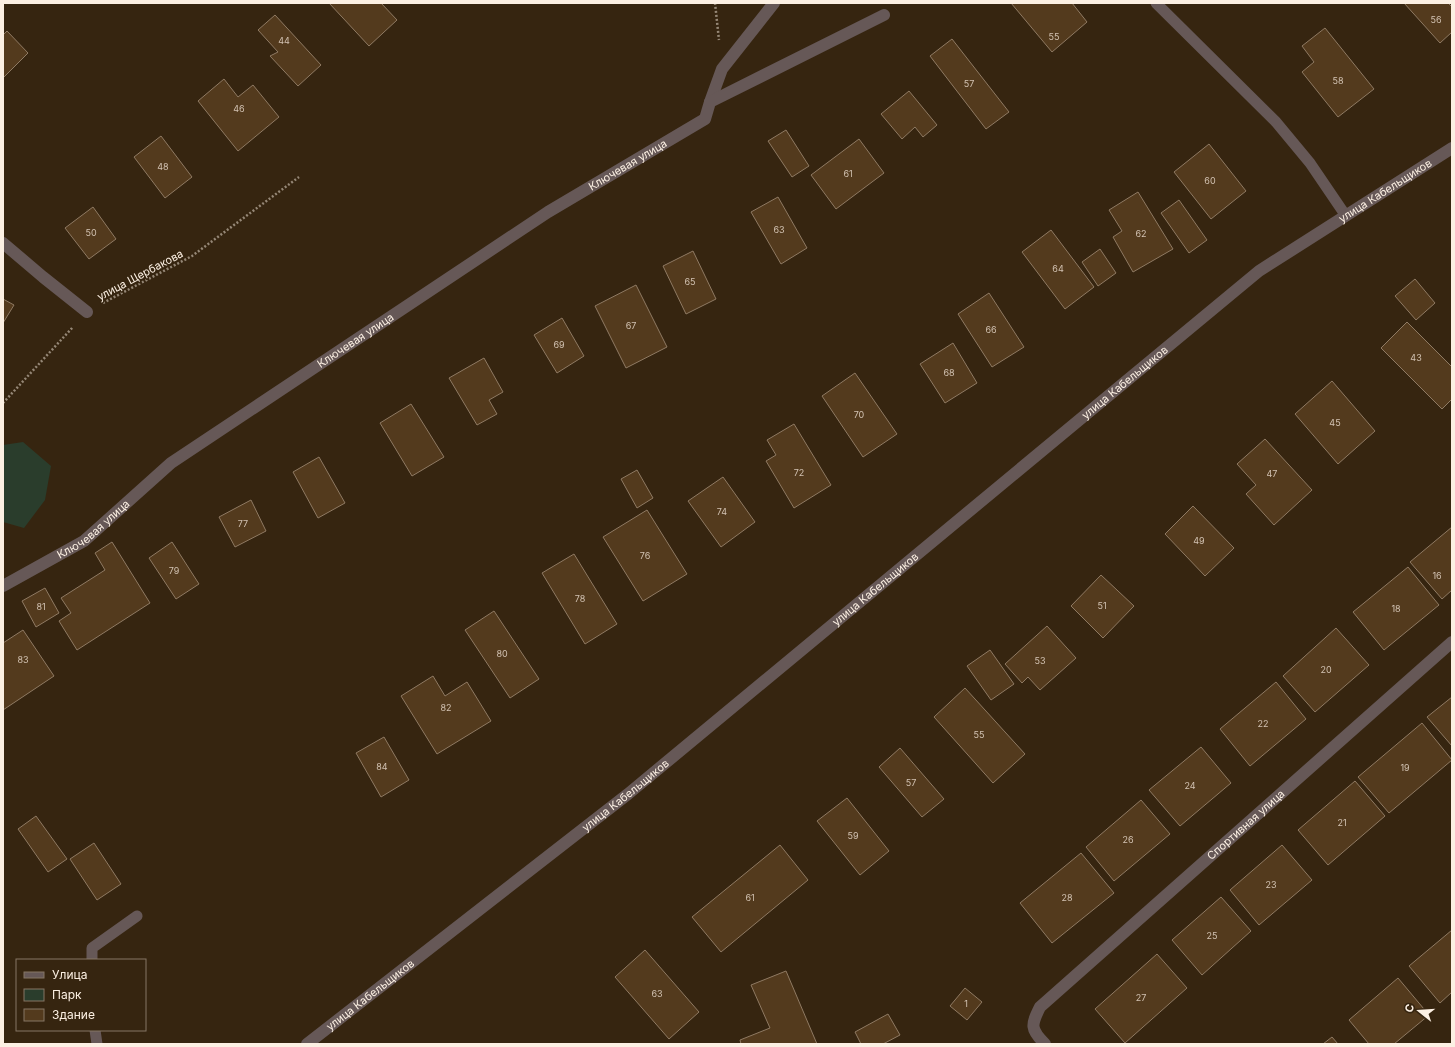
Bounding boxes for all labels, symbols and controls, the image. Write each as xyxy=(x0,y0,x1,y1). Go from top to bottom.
house number: 56 xyxy=(1430,14,1442,25)
house number: 55 xyxy=(1049,31,1059,42)
house number: 44 xyxy=(278,35,290,46)
house number: 58 xyxy=(1332,75,1344,86)
house number: 57 xyxy=(964,78,974,89)
house number: 46 xyxy=(233,103,245,114)
street label: Ключевая улица xyxy=(586,136,669,193)
street label: улица Кабельщиков xyxy=(1336,156,1434,225)
house number: 48 xyxy=(157,161,169,172)
house number: 61 xyxy=(843,168,853,179)
house number: 60 xyxy=(1204,175,1216,186)
house number: 63 xyxy=(773,224,785,235)
house number: 50 xyxy=(85,227,97,238)
house number: 62 xyxy=(1135,228,1147,239)
street label: улица Щербакова xyxy=(95,246,185,304)
house number: 64 xyxy=(1052,263,1064,274)
house number: 65 xyxy=(684,276,696,287)
street label: Ключевая улица xyxy=(315,310,396,371)
house number: 67 xyxy=(626,320,636,331)
house number: 66 xyxy=(985,324,997,335)
house number: 69 xyxy=(553,339,565,350)
street label: улица Кабельщиков xyxy=(1079,343,1171,422)
house number: 43 xyxy=(1410,352,1422,363)
house number: 68 xyxy=(943,367,955,378)
house number: 70 xyxy=(854,409,865,420)
house number: 45 xyxy=(1329,417,1341,428)
house number: 72 xyxy=(794,467,804,478)
house number: 47 xyxy=(1267,468,1277,479)
street label: Ключевая улица xyxy=(54,497,132,562)
house number: 74 xyxy=(717,506,727,517)
house number: 77 xyxy=(238,518,248,529)
house number: 49 xyxy=(1193,535,1205,546)
street label: улица Кабельщиков xyxy=(829,549,921,629)
house number: 76 xyxy=(640,550,651,561)
house number: 79 xyxy=(169,565,180,576)
house number: 16 xyxy=(1432,570,1442,581)
house number: 78 xyxy=(575,593,586,604)
house number: 51 xyxy=(1097,600,1107,611)
house number: 81 xyxy=(36,601,46,612)
house number: 18 xyxy=(1391,603,1401,614)
house number: 80 xyxy=(496,648,508,659)
house number: 83 xyxy=(17,654,29,665)
house number: 53 xyxy=(1034,655,1046,666)
house number: 20 xyxy=(1320,664,1332,675)
house number: 82 xyxy=(440,702,452,713)
house number: 22 xyxy=(1258,718,1268,729)
house number: 55 xyxy=(974,729,984,740)
street label: улица Кабельщиков xyxy=(579,756,672,834)
house number: 84 xyxy=(376,761,388,772)
house number: 19 xyxy=(1400,762,1410,773)
house number: 57 xyxy=(906,777,916,788)
house number: 24 xyxy=(1184,780,1196,791)
street label: Спортивная улица xyxy=(1204,787,1287,863)
house number: 21 xyxy=(1337,817,1347,828)
house number: 59 xyxy=(847,830,859,841)
house number: 26 xyxy=(1122,834,1134,845)
house number: 23 xyxy=(1265,879,1277,890)
house number: 61 xyxy=(745,892,755,903)
house number: 28 xyxy=(1061,892,1073,903)
house number: 25 xyxy=(1207,930,1217,941)
street label: улица Кабельщиков xyxy=(323,956,417,1033)
legend xyxy=(16,959,146,1031)
text: Улица xyxy=(52,967,87,982)
text: Парк xyxy=(52,987,82,1002)
house number: 63 xyxy=(651,988,663,999)
north arrow xyxy=(1399,991,1439,1031)
house number: 27 xyxy=(1136,992,1146,1003)
house number: 1 xyxy=(964,998,968,1009)
text: С xyxy=(1402,1002,1417,1014)
text: Здание xyxy=(52,1007,95,1022)

